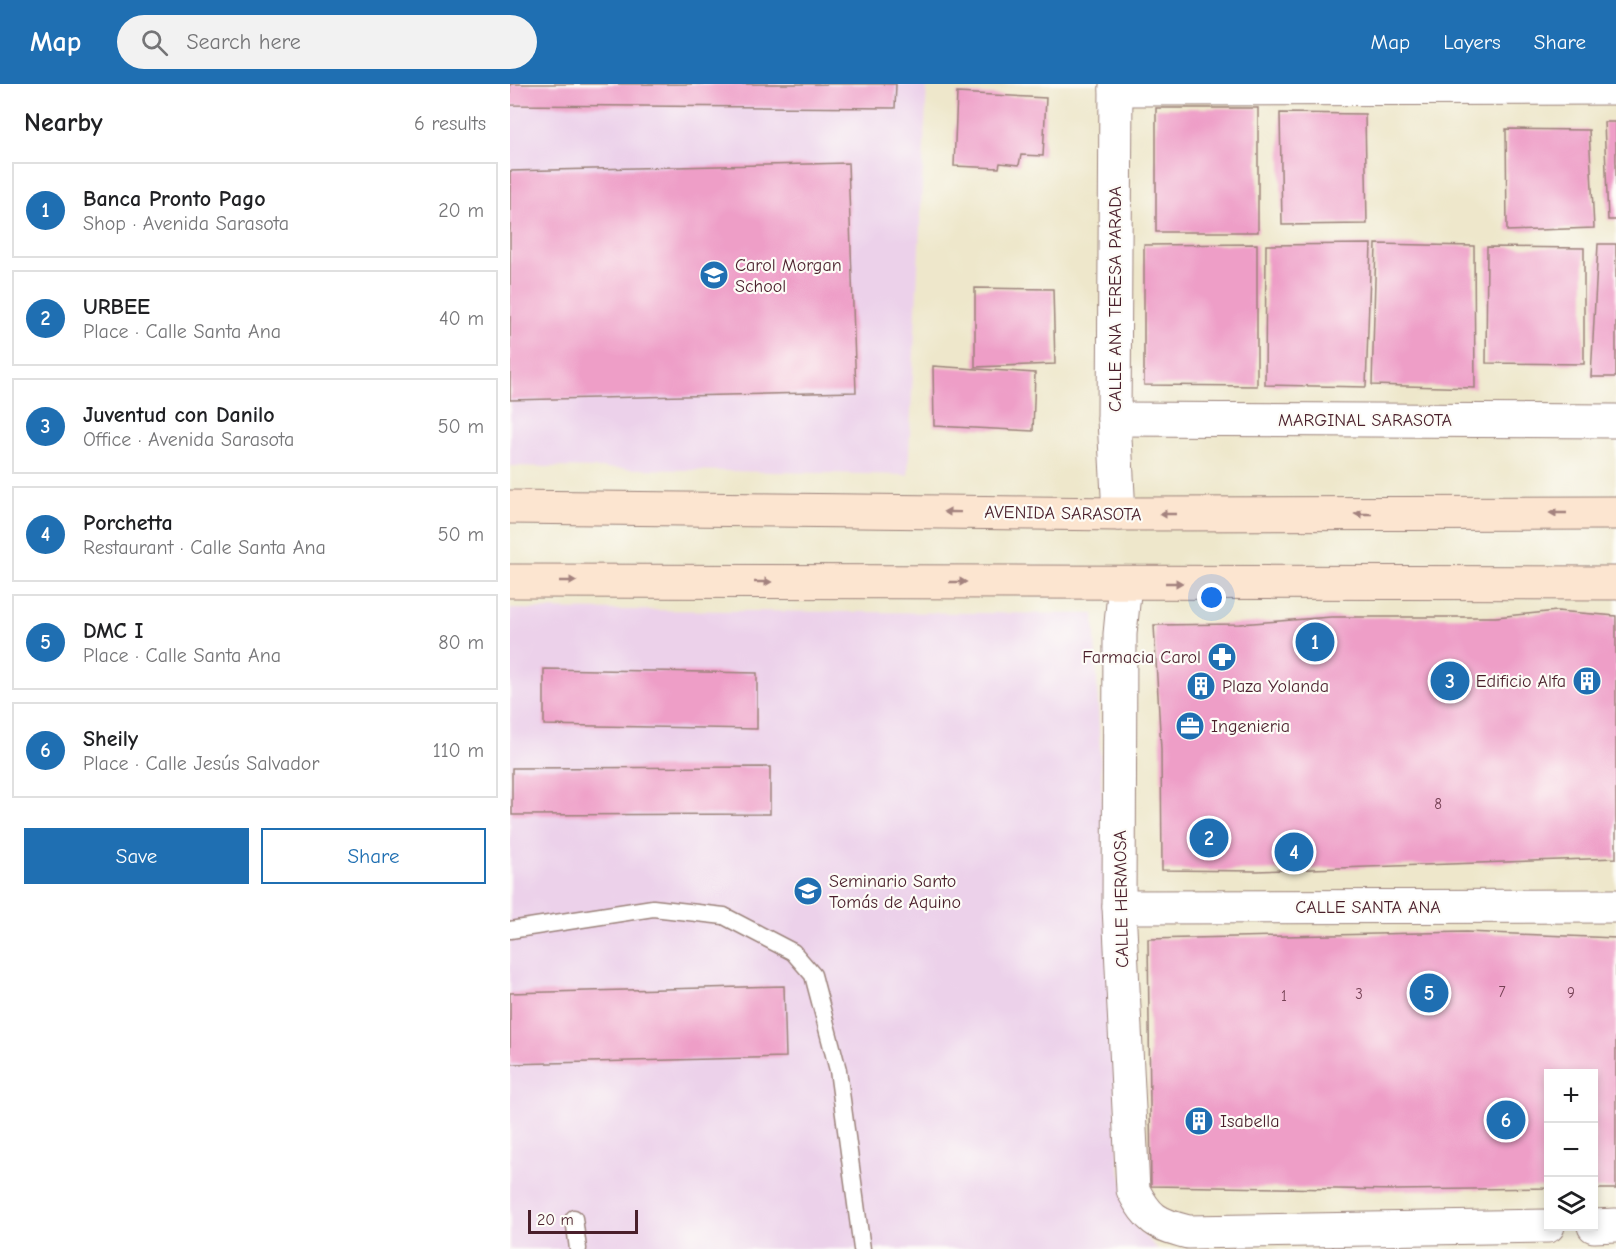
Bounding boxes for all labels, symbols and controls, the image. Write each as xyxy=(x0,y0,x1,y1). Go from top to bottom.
search box xyxy=(117,15,537,69)
text: Map xyxy=(30,26,81,58)
icon: search xyxy=(138,26,171,59)
text: Search here xyxy=(186,29,301,55)
text: Map xyxy=(1371,30,1410,54)
text: Layers xyxy=(1443,30,1501,54)
text: Share xyxy=(1534,30,1586,54)
text: Nearby xyxy=(24,108,103,138)
text: 6 results xyxy=(414,112,486,135)
text: Banca Pronto Pago xyxy=(83,186,266,212)
street label: CALLE ANA TERESA PARADA xyxy=(1105,186,1126,412)
text: 1 xyxy=(42,199,49,222)
text: 20 m xyxy=(438,199,484,222)
text: Shop · Avenida Sarasota xyxy=(83,212,289,235)
place label: Carol Morgan School xyxy=(735,255,842,297)
school or university icon: Carol Morgan School xyxy=(698,259,730,291)
text: URBEE xyxy=(83,294,150,320)
text: 2 xyxy=(41,307,50,330)
text: 40 m xyxy=(439,307,484,330)
text: Place · Calle Santa Ana xyxy=(83,320,281,343)
text: Juventud con Danilo xyxy=(83,402,275,428)
street label: MARGINAL SARASOTA xyxy=(1278,410,1452,431)
text: 3 xyxy=(41,415,50,438)
text: 50 m xyxy=(438,415,484,438)
text: Office · Avenida Sarasota xyxy=(83,428,294,451)
street label: AVENIDA SARASOTA xyxy=(984,502,1142,525)
one-way arrow xyxy=(942,507,961,517)
one-way arrow xyxy=(1548,508,1567,518)
one-way arrow xyxy=(1158,509,1177,519)
one-way arrow xyxy=(1353,509,1372,518)
text: Porchetta xyxy=(83,510,173,536)
text: 4 xyxy=(41,523,50,546)
text: 50 m xyxy=(438,523,484,546)
text: Restaurant · Calle Santa Ana xyxy=(83,536,326,559)
one-way arrow xyxy=(559,576,578,586)
one-way arrow xyxy=(754,577,773,587)
one-way arrow xyxy=(949,577,968,587)
one-way arrow xyxy=(1165,578,1184,588)
your location xyxy=(1197,583,1226,612)
text: DMC I xyxy=(83,618,143,644)
pin: 1 xyxy=(1296,620,1334,664)
text: 5 xyxy=(40,631,51,654)
text: 80 m xyxy=(438,631,484,654)
pharmacy icon: Farmacia Carol xyxy=(1206,641,1238,673)
text: Place · Calle Santa Ana xyxy=(83,644,281,667)
place label: Farmacia Carol xyxy=(1082,647,1201,668)
pin: 3 xyxy=(1430,658,1470,704)
building icon: Edificio Alfa xyxy=(1571,665,1603,697)
building icon: Plaza Yolanda xyxy=(1185,670,1217,702)
place label: Edificio Alfa xyxy=(1476,671,1566,692)
place label: Plaza Yolanda xyxy=(1222,676,1329,697)
office icon: Ingenieria xyxy=(1174,710,1206,742)
place label: Ingenieria xyxy=(1211,716,1290,737)
text: Sheily xyxy=(83,726,138,752)
text: 6 xyxy=(40,739,51,762)
text: 110 m xyxy=(433,739,484,762)
text: Place · Calle Jesús Salvador xyxy=(83,752,319,775)
house number: 8 xyxy=(1434,795,1442,813)
pin: 2 xyxy=(1190,816,1228,861)
button: Save xyxy=(24,828,249,884)
button: Share xyxy=(261,828,486,884)
street label: CALLE HERMOSA xyxy=(1110,830,1133,968)
pin: 4 xyxy=(1274,830,1314,874)
place label: Seminario Santo Tomás de Aquino xyxy=(829,871,961,913)
school or university icon: Seminario Santo Tomás de Aquino xyxy=(792,875,824,907)
street label: CALLE SANTA ANA xyxy=(1295,897,1441,918)
pin: 5 xyxy=(1410,970,1448,1016)
house number: 7 xyxy=(1498,983,1506,1001)
house number: 9 xyxy=(1567,984,1575,1002)
house number: 3 xyxy=(1355,985,1363,1003)
house number: 1 xyxy=(1281,987,1287,1005)
map controls xyxy=(1544,1069,1598,1231)
button: + xyxy=(1544,1069,1598,1123)
pin: 6 xyxy=(1486,1098,1526,1142)
building icon: Isabella xyxy=(1183,1105,1215,1137)
place label: Isabella xyxy=(1220,1111,1280,1132)
button: − xyxy=(1544,1123,1598,1177)
button: layers xyxy=(1544,1177,1598,1231)
scale bar xyxy=(528,1207,638,1234)
text: 20 m xyxy=(537,1211,574,1229)

